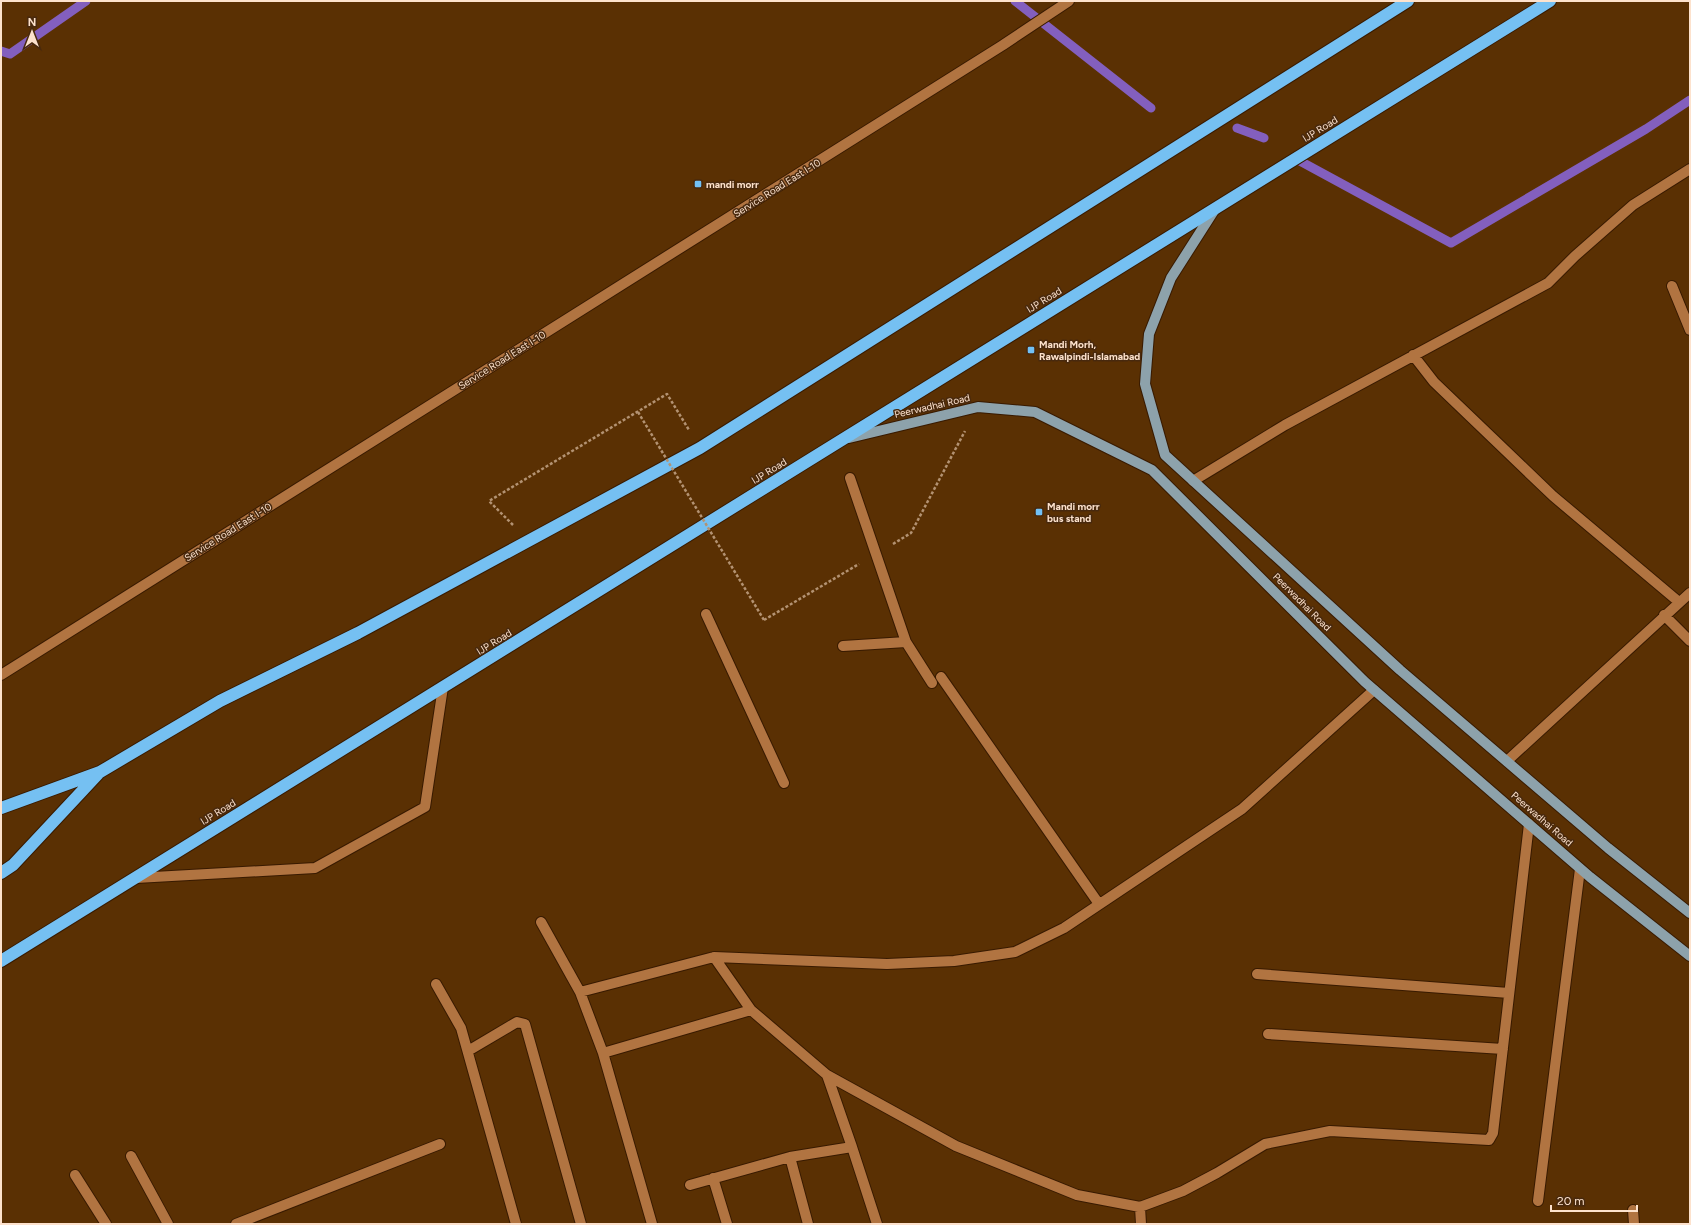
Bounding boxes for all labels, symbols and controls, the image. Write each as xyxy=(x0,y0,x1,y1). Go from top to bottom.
north arrow xyxy=(12,12,52,52)
text: N xyxy=(28,16,36,29)
street label: IJP Road xyxy=(1300,113,1340,145)
street label: Service Road East I-10 xyxy=(731,156,823,220)
place label: mandi morr xyxy=(706,178,759,191)
marker: mandi morr xyxy=(693,179,703,189)
street label: IJP Road xyxy=(1024,284,1064,316)
street label: Service Road East I-10 xyxy=(456,328,548,392)
place label: Mandi Morh, Rawalpindi-Islamabad xyxy=(1039,338,1140,363)
marker: Mandi Morh, Rawalpindi-Islamabad xyxy=(1026,345,1036,355)
street label: Peerwadhai Road xyxy=(893,391,971,421)
street label: IJP Road xyxy=(749,455,789,487)
street label: Service Road East I-10 xyxy=(182,500,274,564)
place label: Mandi morr bus stand xyxy=(1047,500,1100,525)
marker: Mandi morr bus stand xyxy=(1034,507,1044,517)
street label: Peerwadhai Road xyxy=(1270,570,1334,634)
street label: IJP Road xyxy=(474,626,514,658)
street label: Peerwadhai Road xyxy=(1509,789,1575,849)
street label: IJP Road xyxy=(198,796,238,828)
scale bar xyxy=(1551,1187,1637,1213)
text: 20 m xyxy=(1557,1194,1585,1208)

